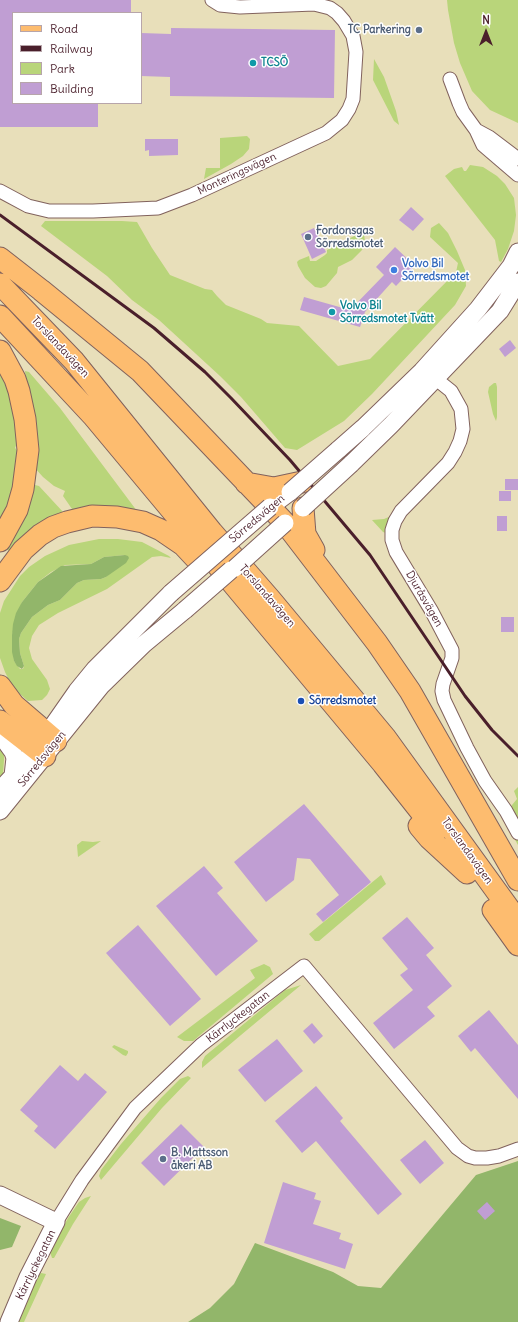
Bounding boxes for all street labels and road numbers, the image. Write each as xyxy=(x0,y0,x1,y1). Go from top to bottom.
street label: Monteringsvägen xyxy=(196,150,278,198)
street label: Torslandavägen xyxy=(28,314,92,380)
street label: Sörredsvägen xyxy=(227,492,287,546)
street label: Torslandavägen xyxy=(236,562,298,630)
street label: Djuråsvägen xyxy=(403,569,445,629)
street label: Sörredsvägen xyxy=(15,728,69,790)
street label: Torslandavägen xyxy=(439,815,495,887)
street label: Kärrlyckegatan xyxy=(204,988,272,1046)
street label: Kärrlyckegatan xyxy=(13,1228,59,1302)

